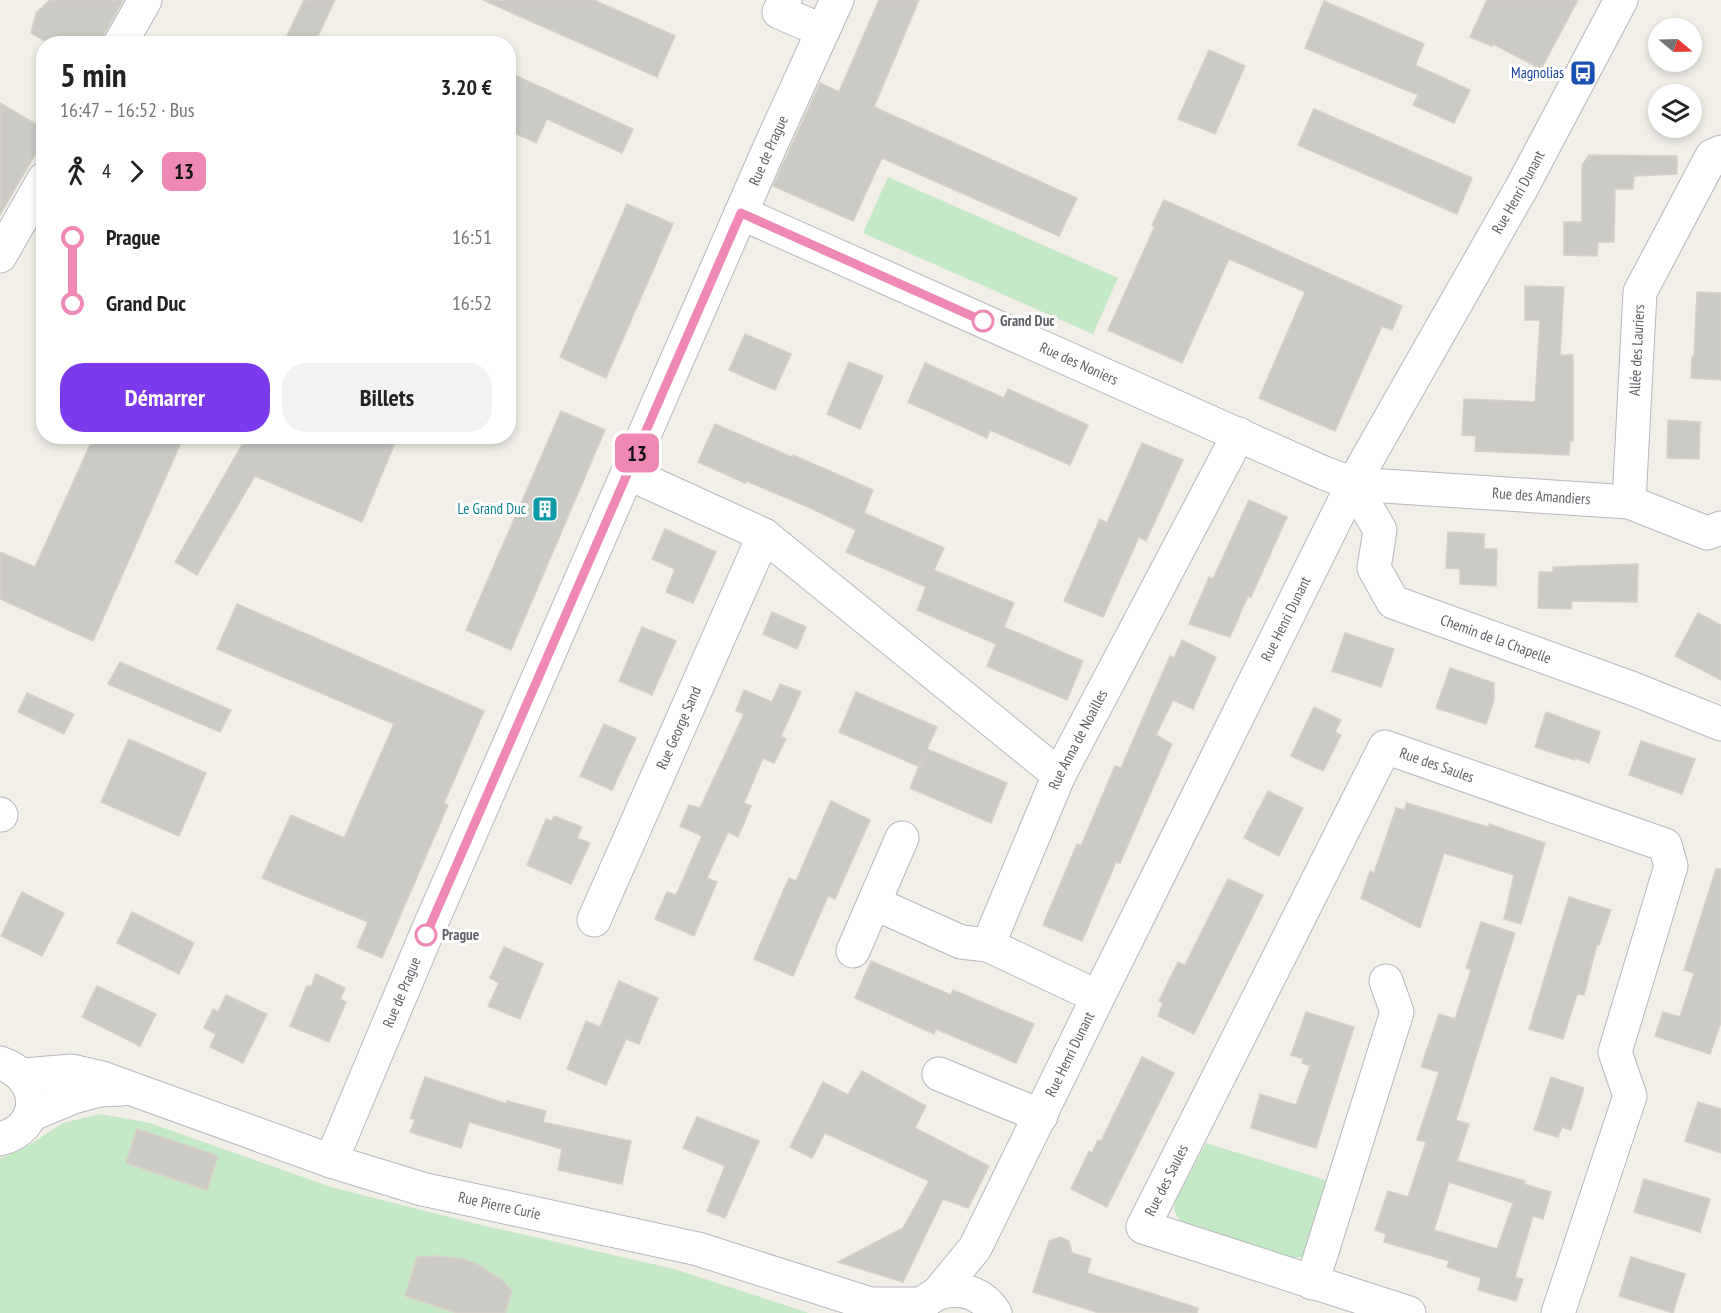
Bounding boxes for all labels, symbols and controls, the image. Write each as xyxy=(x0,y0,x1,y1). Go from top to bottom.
north arrow xyxy=(1648,18,1702,72)
map controls xyxy=(1648,18,1702,138)
text: 5 min xyxy=(60,53,127,96)
bus stop icon: Magnolias xyxy=(1568,58,1598,88)
place label: Magnolias xyxy=(1511,63,1564,82)
text: 3.20 € xyxy=(441,73,492,101)
button: layers xyxy=(1648,84,1702,138)
text: 16:47 – 16:52 · Bus xyxy=(60,97,195,123)
street label: Rue de Prague xyxy=(744,112,792,188)
street label: Rue Henri Dunant xyxy=(1487,147,1549,237)
icon: walk xyxy=(60,155,93,188)
icon: forward xyxy=(120,155,153,188)
text: 4 xyxy=(102,158,111,184)
text: 13 xyxy=(174,158,194,185)
text: Prague xyxy=(106,223,161,251)
text: 16:51 xyxy=(452,224,492,250)
text: Grand Duc xyxy=(106,289,186,317)
text: 16:52 xyxy=(452,290,492,316)
street label: Allée des Lauriers xyxy=(1625,304,1648,397)
marker: Grand Duc xyxy=(972,310,994,332)
place label: Grand Duc xyxy=(1000,311,1055,330)
street label: Rue des Noniers xyxy=(1037,337,1121,389)
button: Démarrer xyxy=(60,363,270,432)
button: Billets xyxy=(282,363,492,432)
line badge: 13 xyxy=(610,434,664,472)
text: 13 xyxy=(627,440,647,467)
street label: Rue des Amandiers xyxy=(1492,483,1591,508)
building icon: Le Grand Duc xyxy=(530,494,560,524)
place label: Le Grand Duc xyxy=(458,499,527,518)
street label: Rue Henri Dunant xyxy=(1256,573,1315,664)
street label: Chemin de la Chapelle xyxy=(1438,610,1554,667)
street label: Rue George Sand xyxy=(652,683,705,772)
street label: Rue Anna de Noailles xyxy=(1044,686,1111,792)
street label: Rue des Saules xyxy=(1397,743,1477,786)
marker: Prague xyxy=(415,924,437,946)
place label: Prague xyxy=(442,925,479,944)
street label: Rue de Prague xyxy=(378,954,425,1030)
street label: Rue Henri Dunant xyxy=(1041,1008,1098,1100)
street label: Rue des Saules xyxy=(1140,1141,1192,1219)
street label: Rue Pierre Curie xyxy=(457,1187,542,1224)

